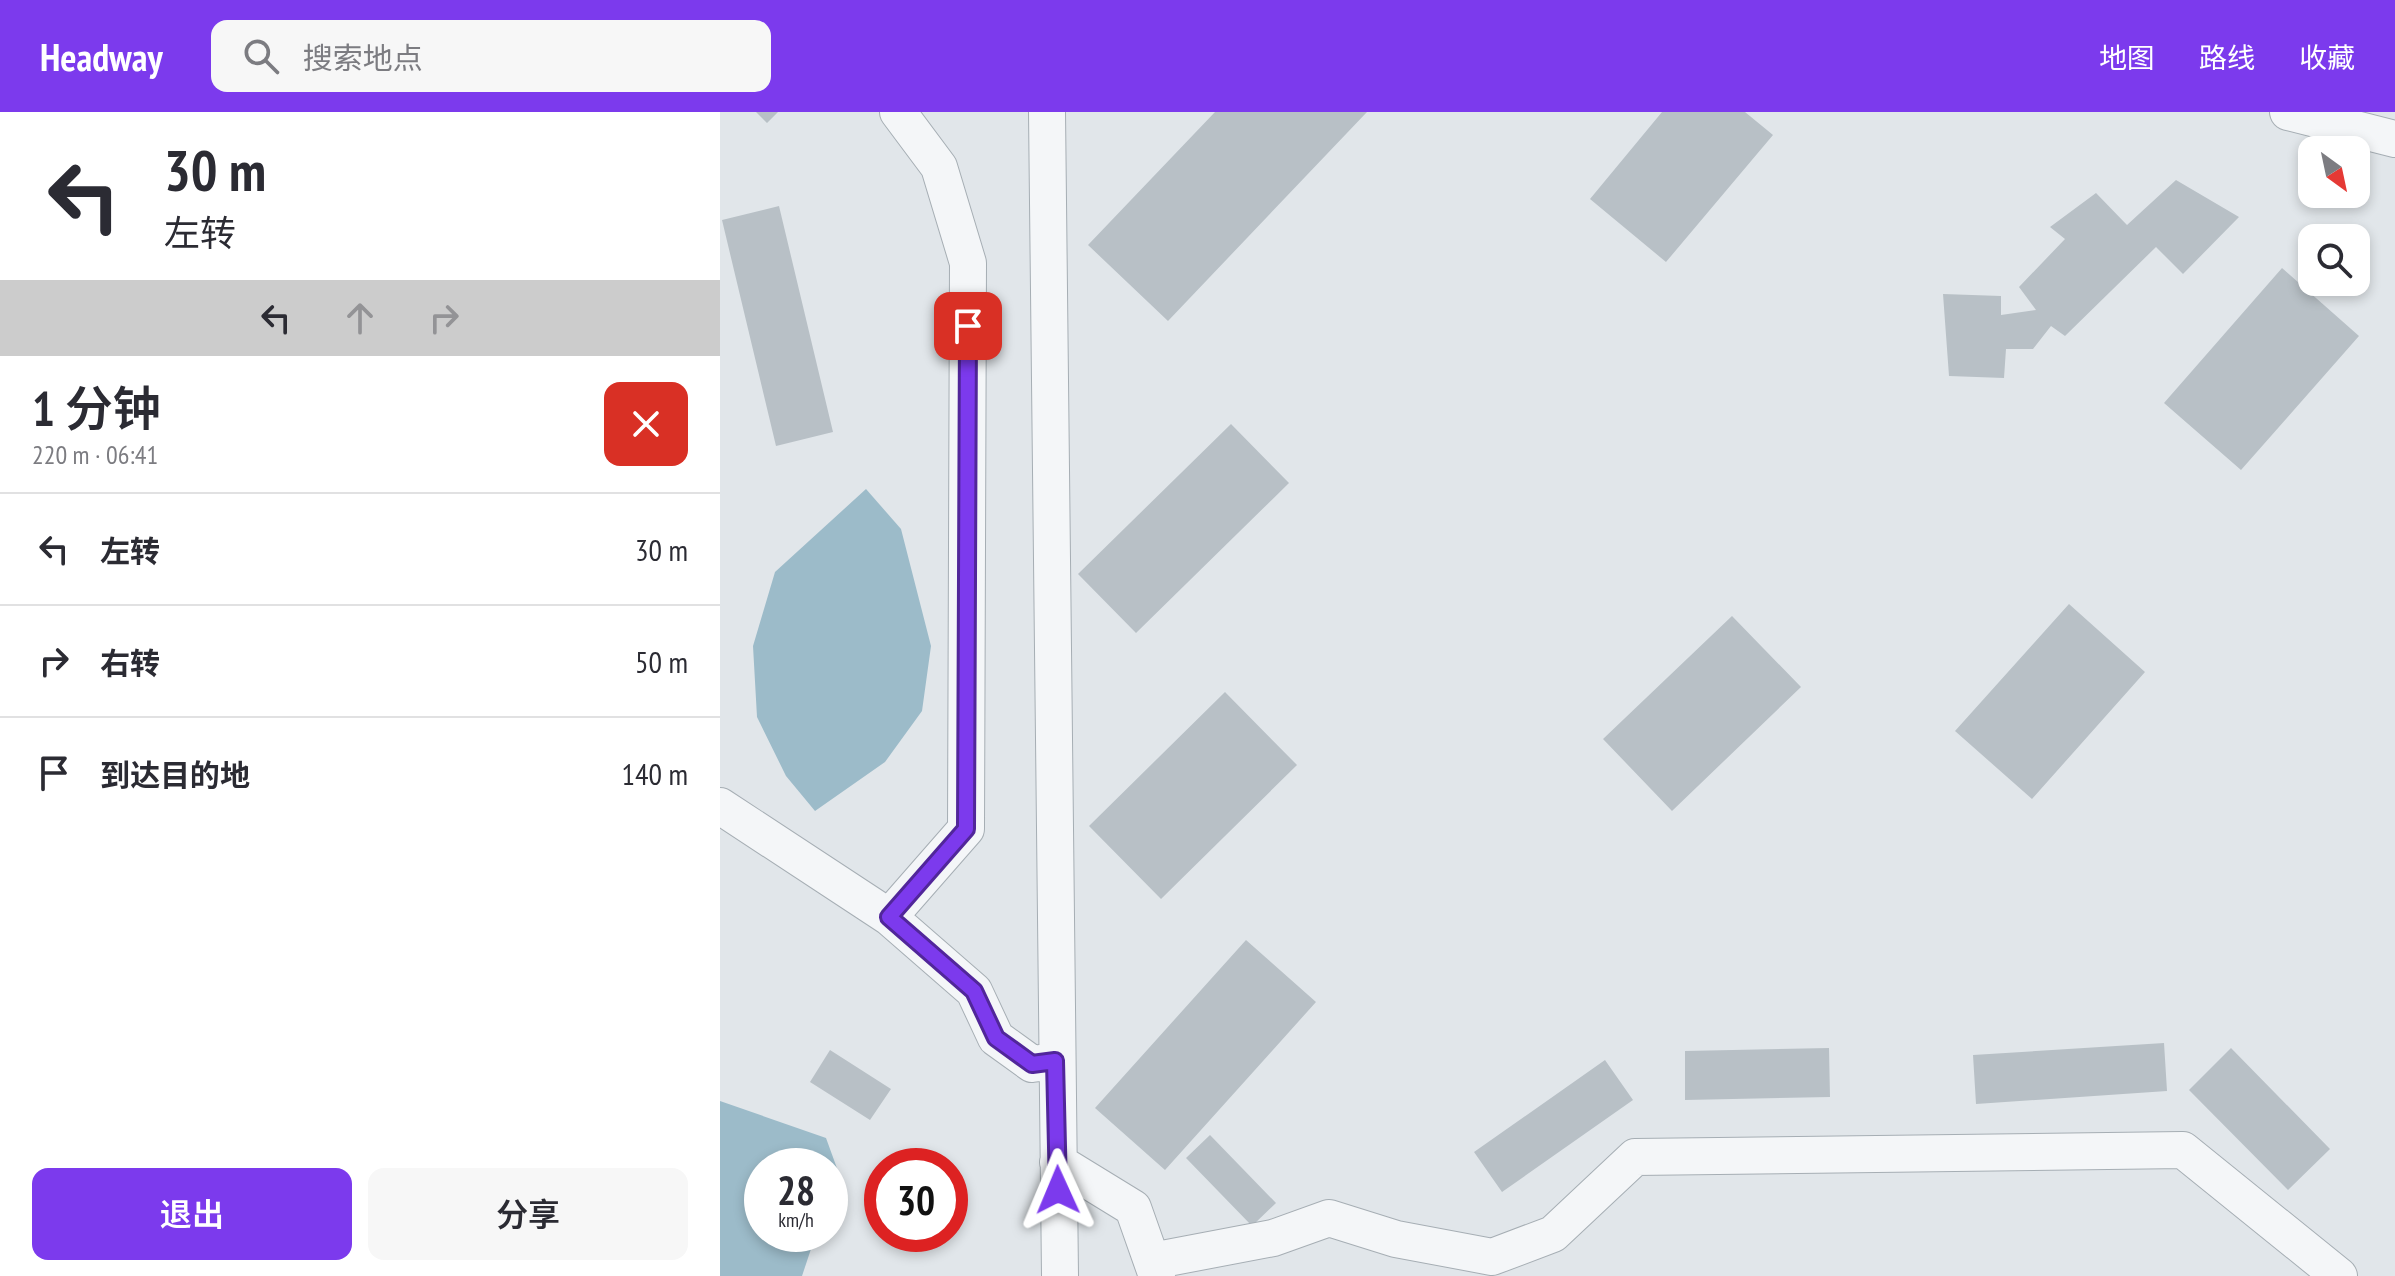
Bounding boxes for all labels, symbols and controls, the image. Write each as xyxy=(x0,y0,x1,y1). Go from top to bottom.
search box xyxy=(211,20,771,92)
text: Headway xyxy=(40,32,163,81)
icon: search xyxy=(239,34,283,78)
text: 搜索地点 xyxy=(303,38,423,77)
text: 地图 xyxy=(2099,39,2155,76)
text: 路线 xyxy=(2199,39,2255,76)
text: 收藏 xyxy=(2299,39,2355,76)
text: 30 m xyxy=(164,134,266,206)
north arrow xyxy=(2298,136,2370,208)
map controls xyxy=(2298,136,2370,296)
icon: left xyxy=(32,144,136,248)
text: 左转 xyxy=(164,209,236,256)
button: search xyxy=(2298,224,2370,296)
pin xyxy=(934,292,1002,360)
icon: left xyxy=(254,296,298,340)
icon: ahead xyxy=(338,296,382,340)
icon: right xyxy=(422,296,466,340)
icon: arrive xyxy=(946,304,990,348)
text: 1 分钟 xyxy=(32,377,161,439)
button: close xyxy=(604,382,688,466)
text: 220 m · 06:41 xyxy=(32,438,158,471)
icon: left xyxy=(32,527,76,571)
text: 30 m xyxy=(635,530,688,569)
text: 左转 xyxy=(100,531,160,570)
icon: right xyxy=(32,639,76,683)
text: 50 m xyxy=(635,642,688,681)
text: 右转 xyxy=(100,643,160,682)
icon: arrive xyxy=(32,751,76,795)
text: 140 m xyxy=(622,754,688,793)
text: 到达目的地 xyxy=(100,755,250,794)
speed limit sign: 30 xyxy=(864,1148,968,1252)
position arrow xyxy=(1016,1148,1100,1232)
text: 28 xyxy=(777,1164,815,1216)
button: 退出 xyxy=(32,1168,352,1260)
button: 分享 xyxy=(368,1168,688,1260)
text: km/h xyxy=(778,1207,814,1233)

